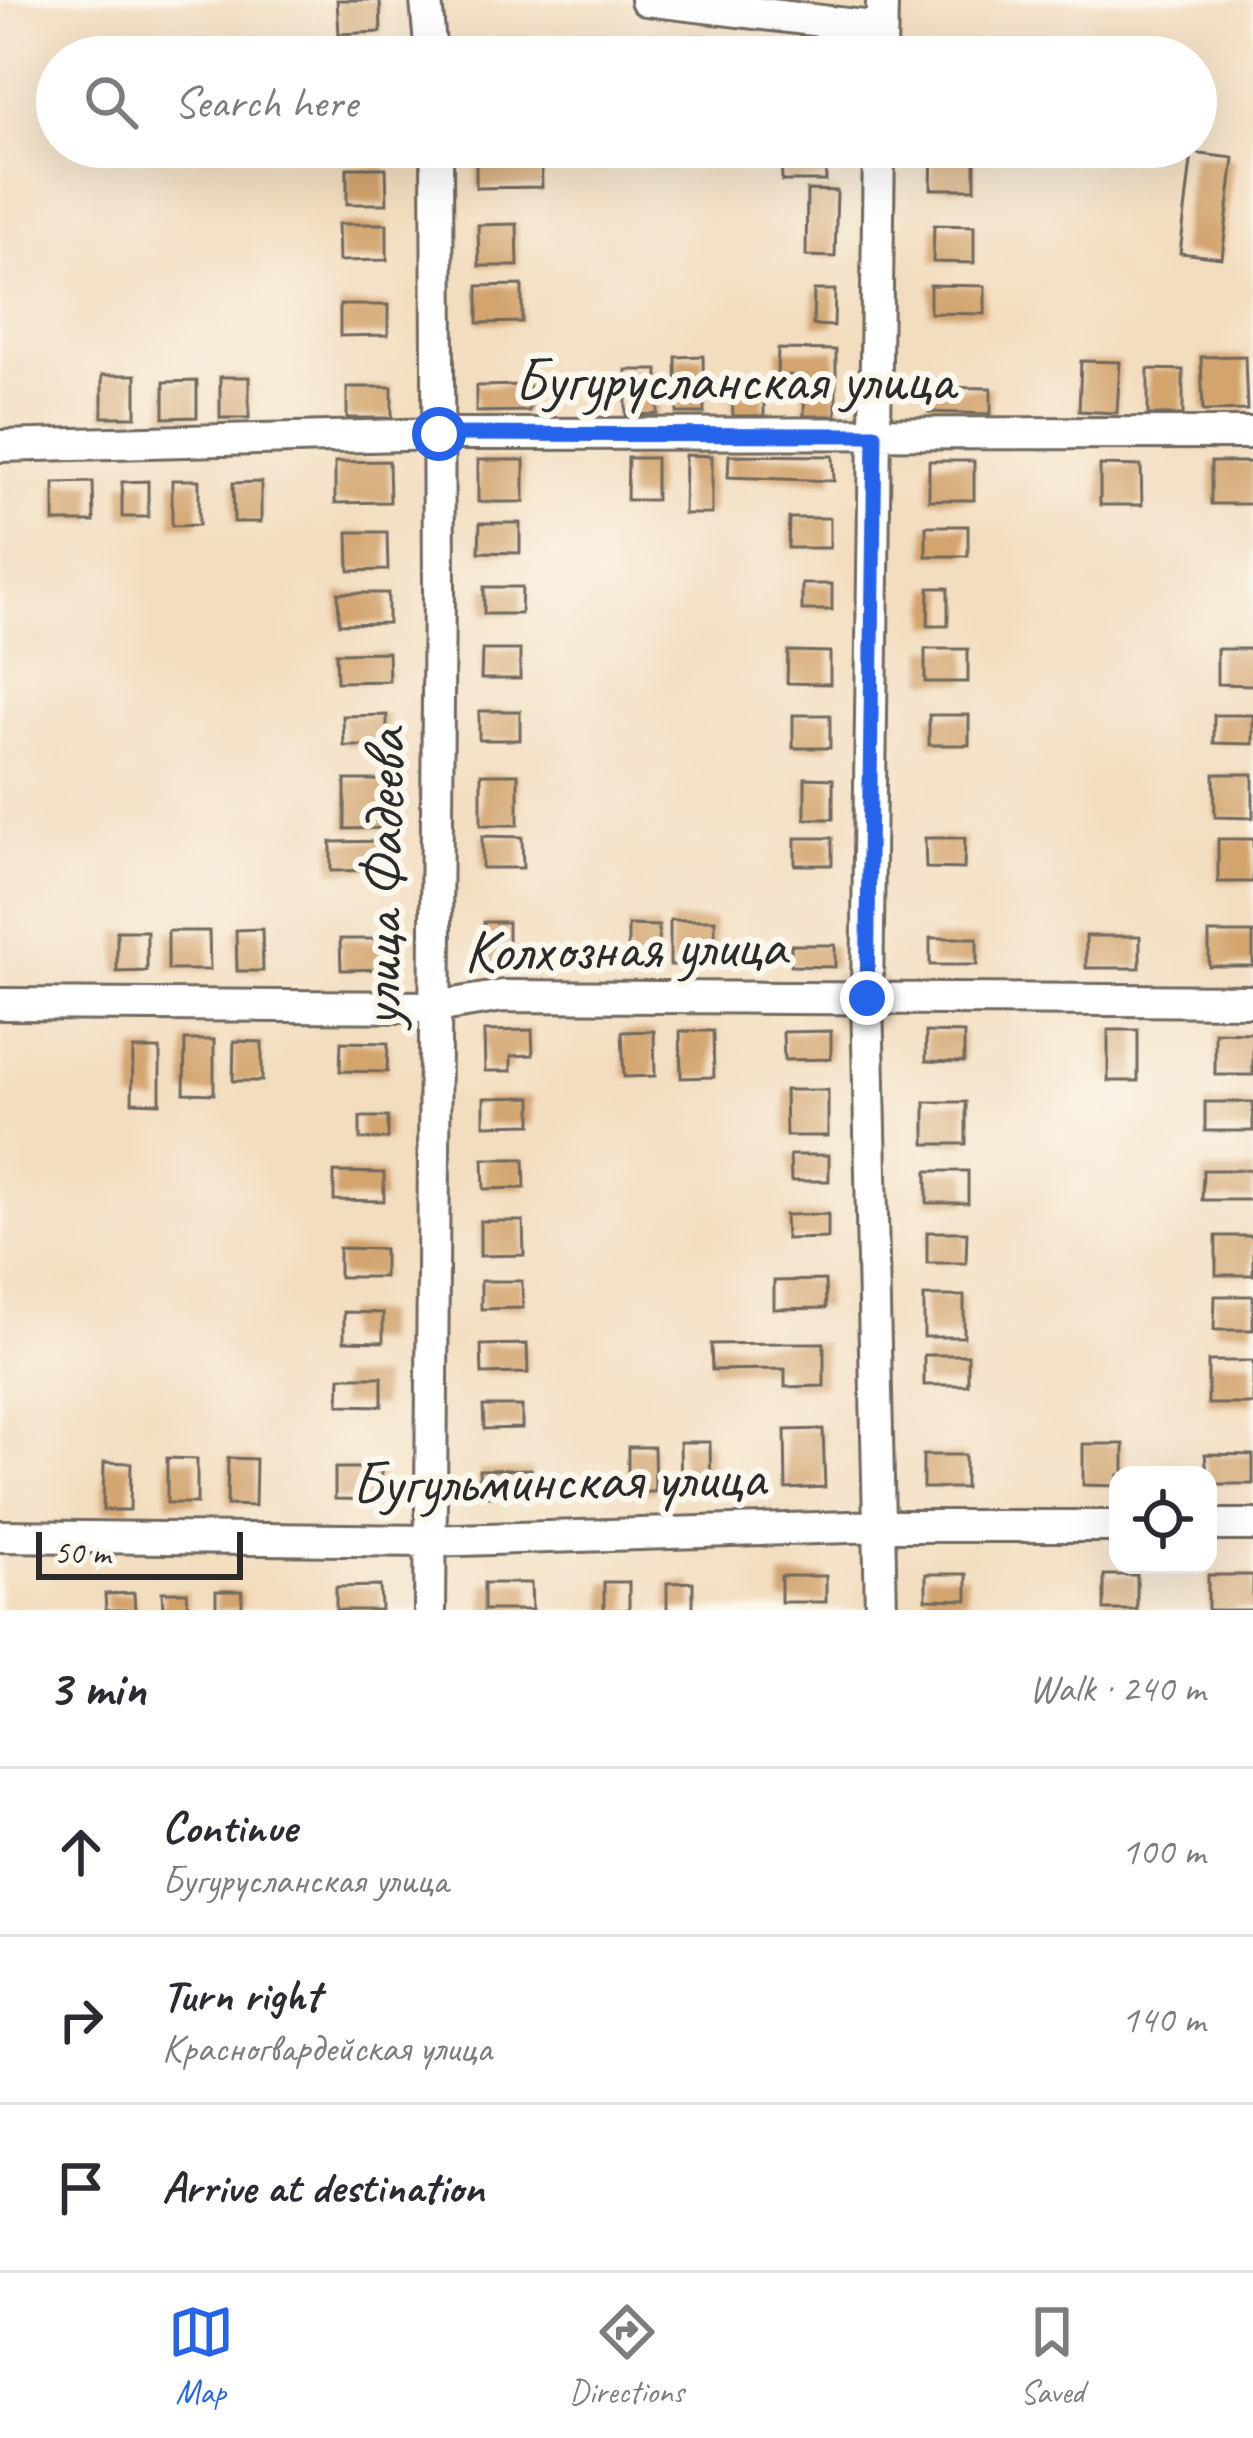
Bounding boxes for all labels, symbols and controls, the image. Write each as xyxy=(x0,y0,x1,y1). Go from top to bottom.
search box xyxy=(36,36,1217,168)
icon: search xyxy=(78,69,144,135)
text: Search here xyxy=(174,74,357,131)
street label: Бугурусланская улица xyxy=(514,342,959,418)
route start xyxy=(412,407,466,461)
street label: улица Фадеева xyxy=(341,725,423,1031)
street label: Колхозная улица xyxy=(463,907,791,989)
route end xyxy=(840,971,894,1025)
street label: Бугульминская улица xyxy=(350,1438,769,1522)
map controls xyxy=(1109,1466,1217,1574)
button: locate xyxy=(1109,1466,1217,1574)
scale bar xyxy=(36,1526,243,1579)
text: 50 m xyxy=(54,1532,110,1574)
text: 3 min xyxy=(48,1656,146,1720)
text: Walk · 240 m xyxy=(1029,1664,1205,1713)
text: Continue xyxy=(162,1799,296,1856)
icon: ahead xyxy=(48,1819,114,1885)
text: 100 m xyxy=(1121,1827,1205,1876)
text: Бугурусланская улица xyxy=(162,1856,448,1905)
text: Turn right xyxy=(162,1967,320,2024)
icon: right xyxy=(48,1987,114,2053)
text: 140 m xyxy=(1121,1995,1205,2044)
text: Красногвардейская улица xyxy=(162,2024,492,2073)
icon: arrive xyxy=(48,2155,114,2221)
text: Arrive at destination xyxy=(162,2159,484,2216)
tab: Map xyxy=(168,2299,234,2413)
tab: Directions xyxy=(569,2299,684,2413)
tab: Saved xyxy=(1019,2299,1085,2413)

